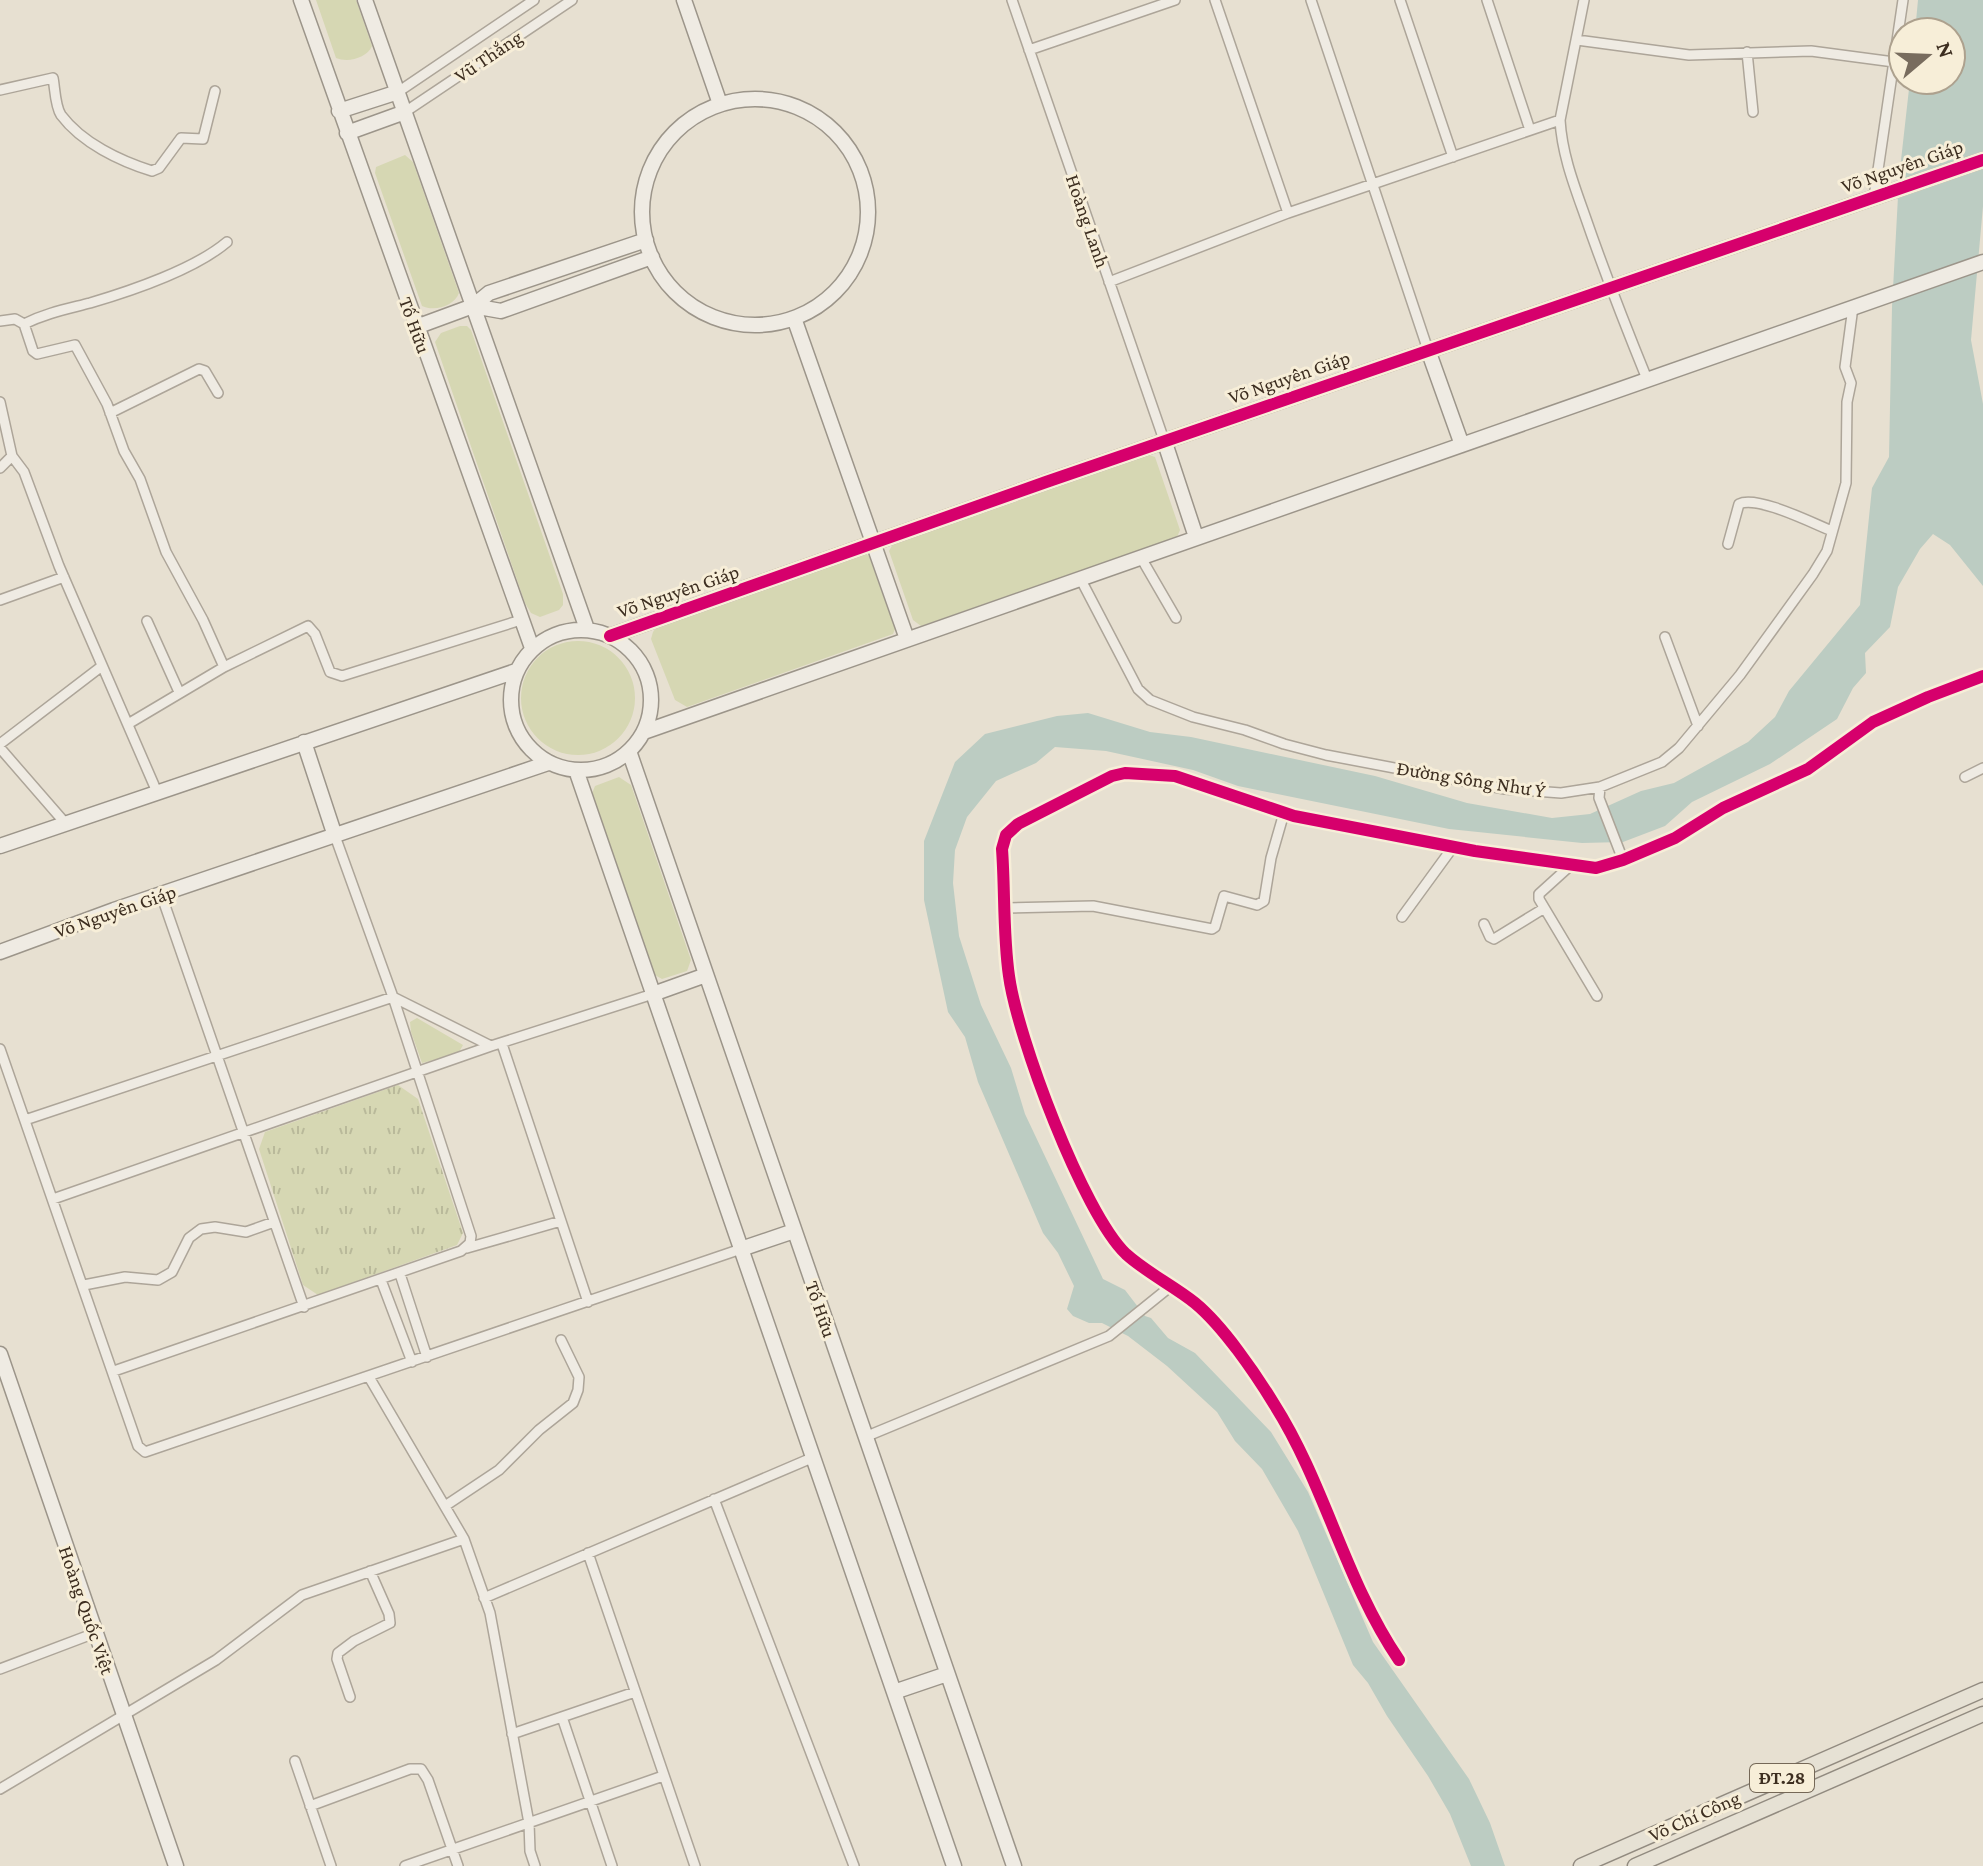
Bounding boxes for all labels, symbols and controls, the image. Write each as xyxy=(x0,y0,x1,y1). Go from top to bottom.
north arrow xyxy=(1887,16,1967,96)
street label: Vũ Thắng xyxy=(450,25,527,87)
text: N xyxy=(1931,38,1960,61)
street label: Võ Nguyên Giáp xyxy=(1838,135,1966,198)
street label: Hoàng Lanh xyxy=(1061,171,1114,271)
street label: Tố Hữu xyxy=(395,294,435,356)
street label: Võ Nguyên Giáp xyxy=(1225,346,1353,409)
street label: Võ Nguyên Giáp xyxy=(614,560,742,623)
street label: Đường Sông Như Ý xyxy=(1395,756,1547,803)
street label: Võ Nguyên Giáp xyxy=(51,880,179,943)
street label: Tố Hữu xyxy=(801,1278,841,1340)
street label: Hoàng Quốc Việt xyxy=(54,1543,119,1678)
road number: ĐT.28 xyxy=(1750,1764,1814,1792)
street label: Võ Chí Công xyxy=(1645,1786,1744,1847)

